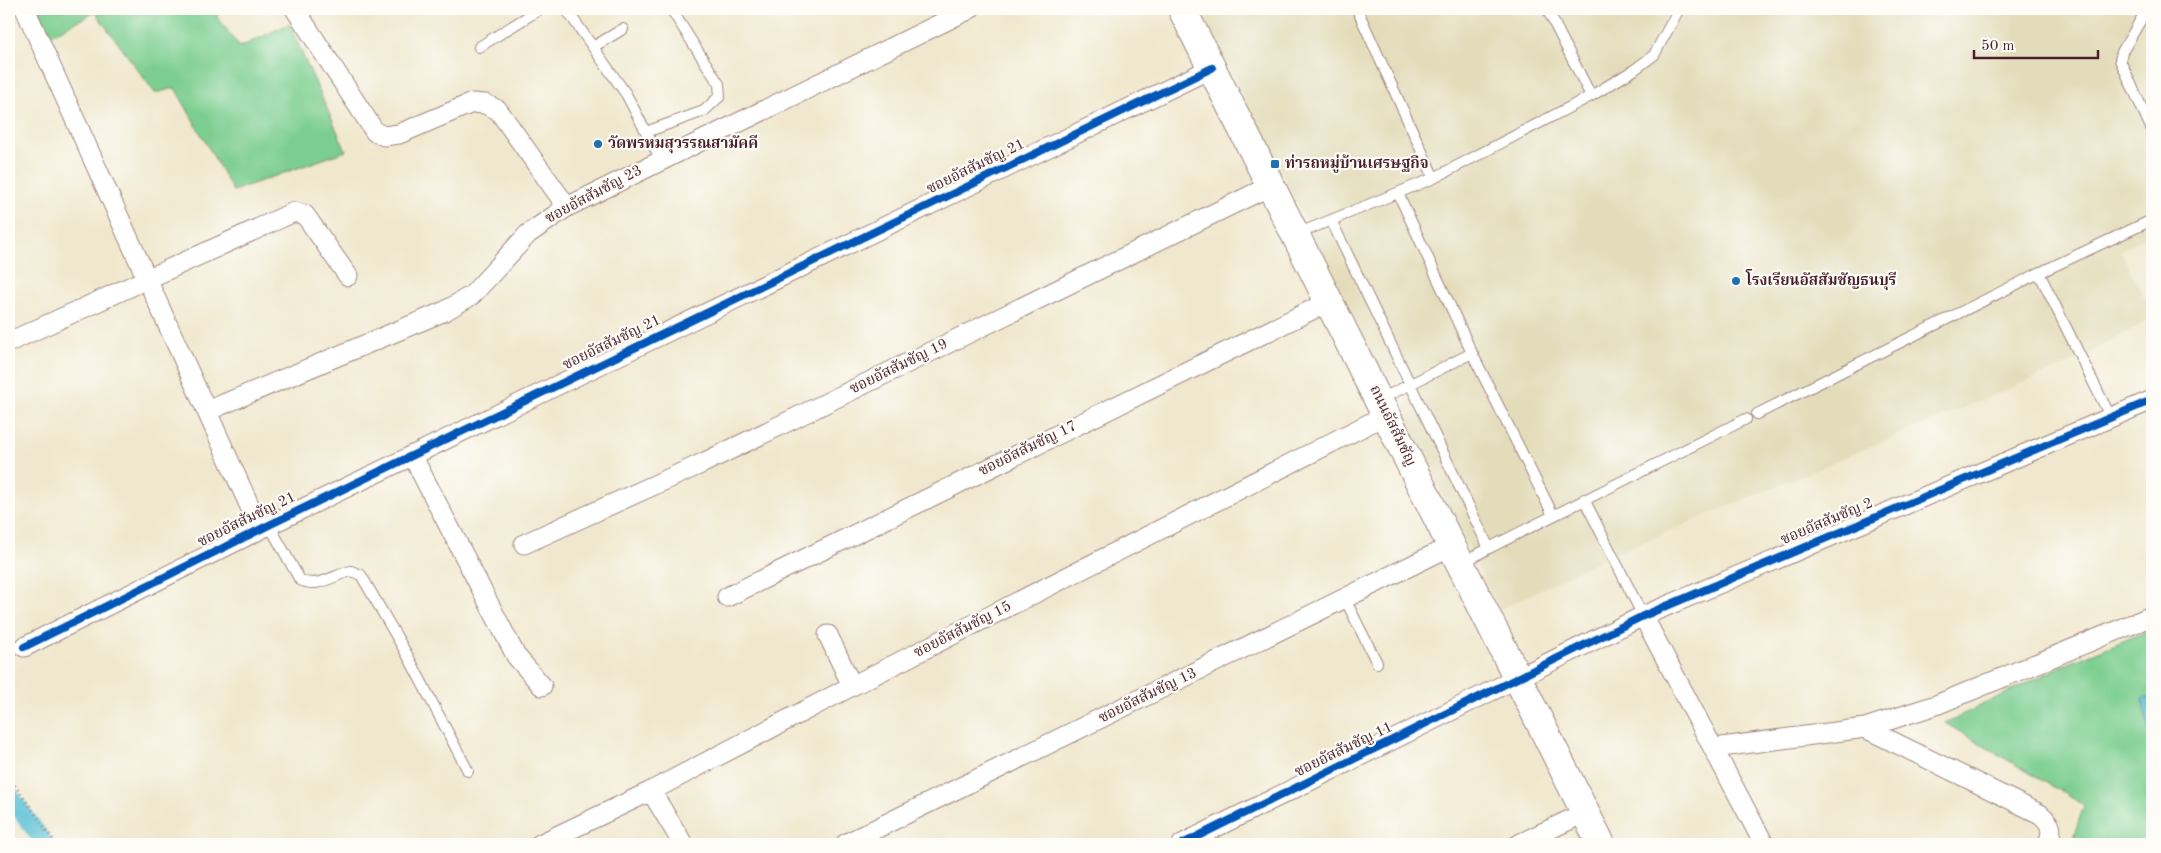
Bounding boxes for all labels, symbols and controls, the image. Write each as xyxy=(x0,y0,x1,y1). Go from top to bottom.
scale bar xyxy=(1974,28,2097,60)
text: 50 m xyxy=(1981,39,2015,54)
place label: วัดพรหมสุวรรณสามัคคี xyxy=(608,134,758,154)
street label: ซอยอัสสัมชัญ 21 xyxy=(924,135,1027,197)
marker: วัดพรหมสุวรรณสามัคคี xyxy=(592,138,604,150)
place label: ท่ารถหมู่บ้านเศรษฐกิจ xyxy=(1285,154,1429,173)
marker: ท่ารถหมู่บ้านเศรษฐกิจ xyxy=(1269,158,1281,170)
street label: ซอยอัสสัมชัญ 23 xyxy=(542,161,645,227)
place label: โรงเรียนอัสสัมชัญธนบุรี xyxy=(1745,269,1896,291)
marker: โรงเรียนอัสสัมชัญธนบุรี xyxy=(1730,275,1742,287)
street label: ซอยอัสสัมชัญ 21 xyxy=(560,311,663,373)
street label: ซอยอัสสัมชัญ 19 xyxy=(847,335,950,397)
street label: ถนนอัสสัมชัญ xyxy=(1366,382,1420,469)
street label: ซอยอัสสัมชัญ 17 xyxy=(976,417,1079,479)
street label: ซอยอัสสัมชัญ 21 xyxy=(195,488,298,550)
street label: ซอยอัสสัมชัญ 2 xyxy=(1778,494,1875,548)
street label: ซอยอัสสัมชัญ 15 xyxy=(911,597,1014,661)
street label: ซอยอัสสัมชัญ 13 xyxy=(1096,664,1199,726)
street label: ซอยอัสสัมชัญ 11 xyxy=(1292,718,1395,780)

